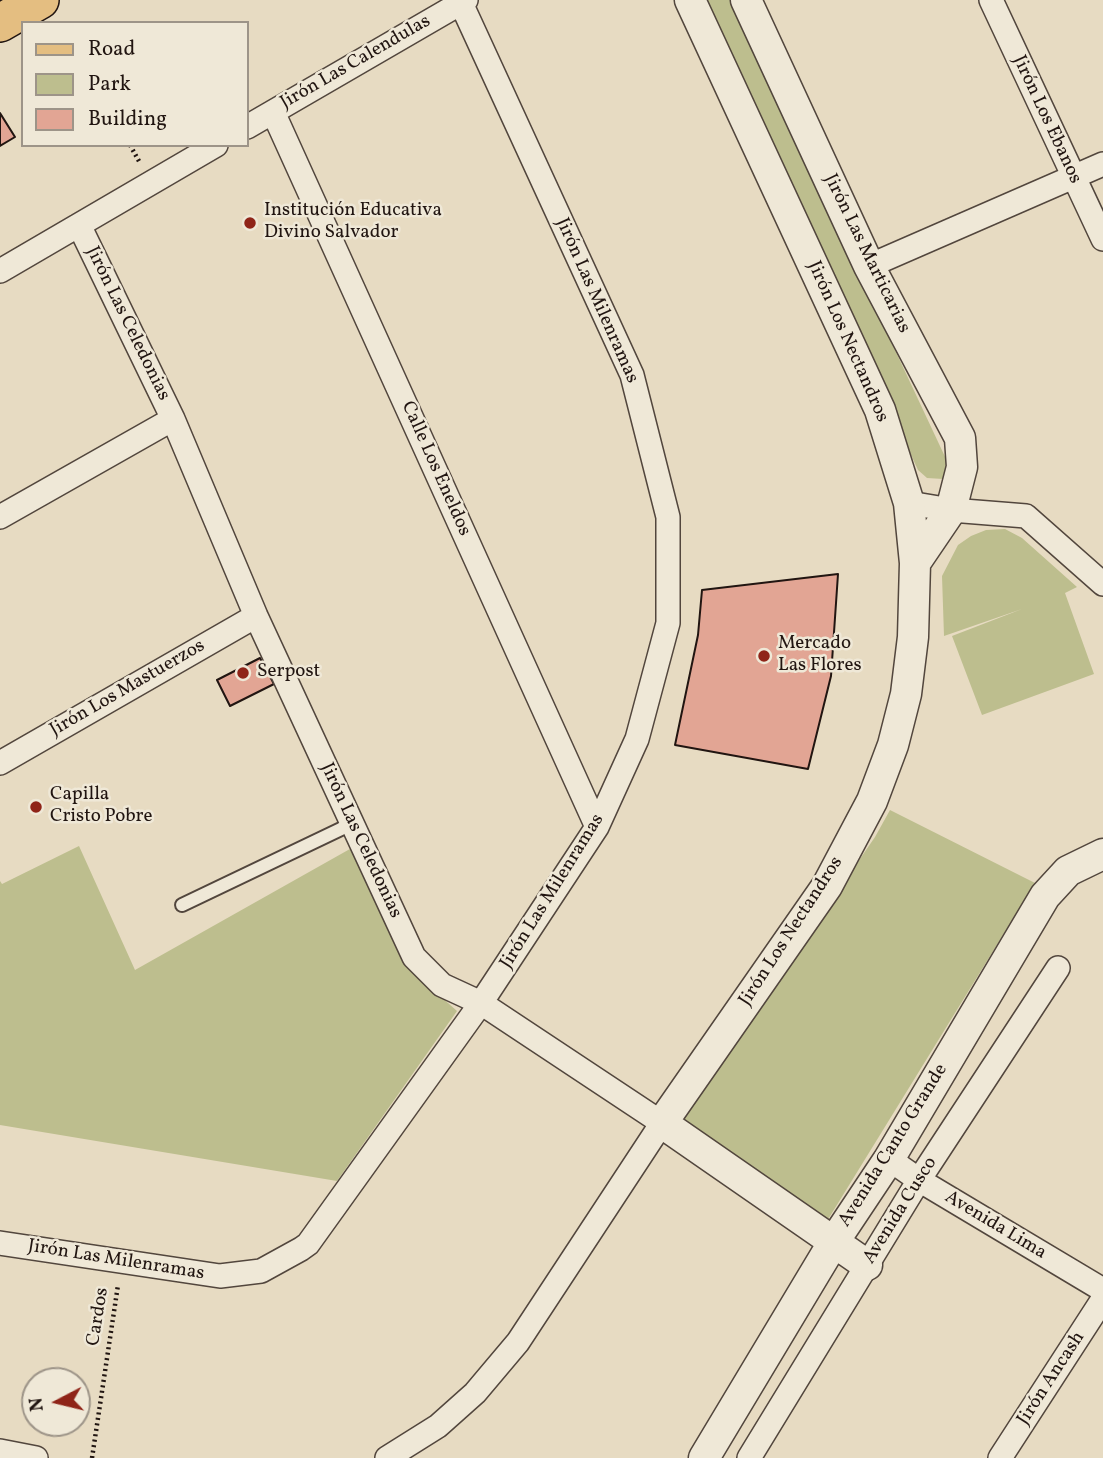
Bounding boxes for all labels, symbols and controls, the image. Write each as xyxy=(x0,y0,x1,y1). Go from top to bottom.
street label: Jirón Las Calendulas xyxy=(277,11,435,115)
legend xyxy=(21,21,248,147)
text: Road xyxy=(88,35,135,64)
street label: Jirón Los Ebanos xyxy=(1006,52,1086,188)
text: Park xyxy=(88,70,131,99)
text: Building xyxy=(88,105,167,134)
street label: Jirón Las Marticarias xyxy=(818,171,914,337)
place label: Institución Educativa Divino Salvador xyxy=(264,201,442,245)
marker: Institución Educativa Divino Salvador xyxy=(242,215,258,231)
street label: Jirón Las Milenramas xyxy=(549,215,643,387)
street label: Jirón Las Celedonias xyxy=(80,243,174,405)
street label: Jirón Los Nectandros xyxy=(801,258,893,426)
street label: Calle Los Eneldos xyxy=(395,398,475,540)
place label: Mercado Las Flores xyxy=(778,634,862,678)
street label: Jirón Los Mastuerzos xyxy=(46,635,210,743)
marker: Mercado Las Flores xyxy=(756,648,772,664)
place label: Serpost xyxy=(257,662,320,684)
marker: Serpost xyxy=(235,665,251,681)
street label: Jirón Las Celedonias xyxy=(314,760,406,922)
place label: Capilla Cristo Pobre xyxy=(50,785,153,829)
marker: Capilla Cristo Pobre xyxy=(28,799,44,815)
street label: Jirón Las Milenramas xyxy=(496,810,610,974)
street label: Jirón Los Nectandros xyxy=(735,853,849,1011)
street label: Avenida Canto Grande xyxy=(834,1060,954,1232)
street label: Avenida Cusco xyxy=(859,1153,943,1269)
street label: Avenida Lima xyxy=(940,1187,1050,1265)
street label: Jirón Las Milenramas xyxy=(26,1236,206,1286)
street label: Cardos xyxy=(83,1286,115,1348)
street label: Jirón Ancash xyxy=(1013,1328,1091,1430)
north arrow xyxy=(21,1367,91,1437)
text: N xyxy=(23,1396,51,1413)

